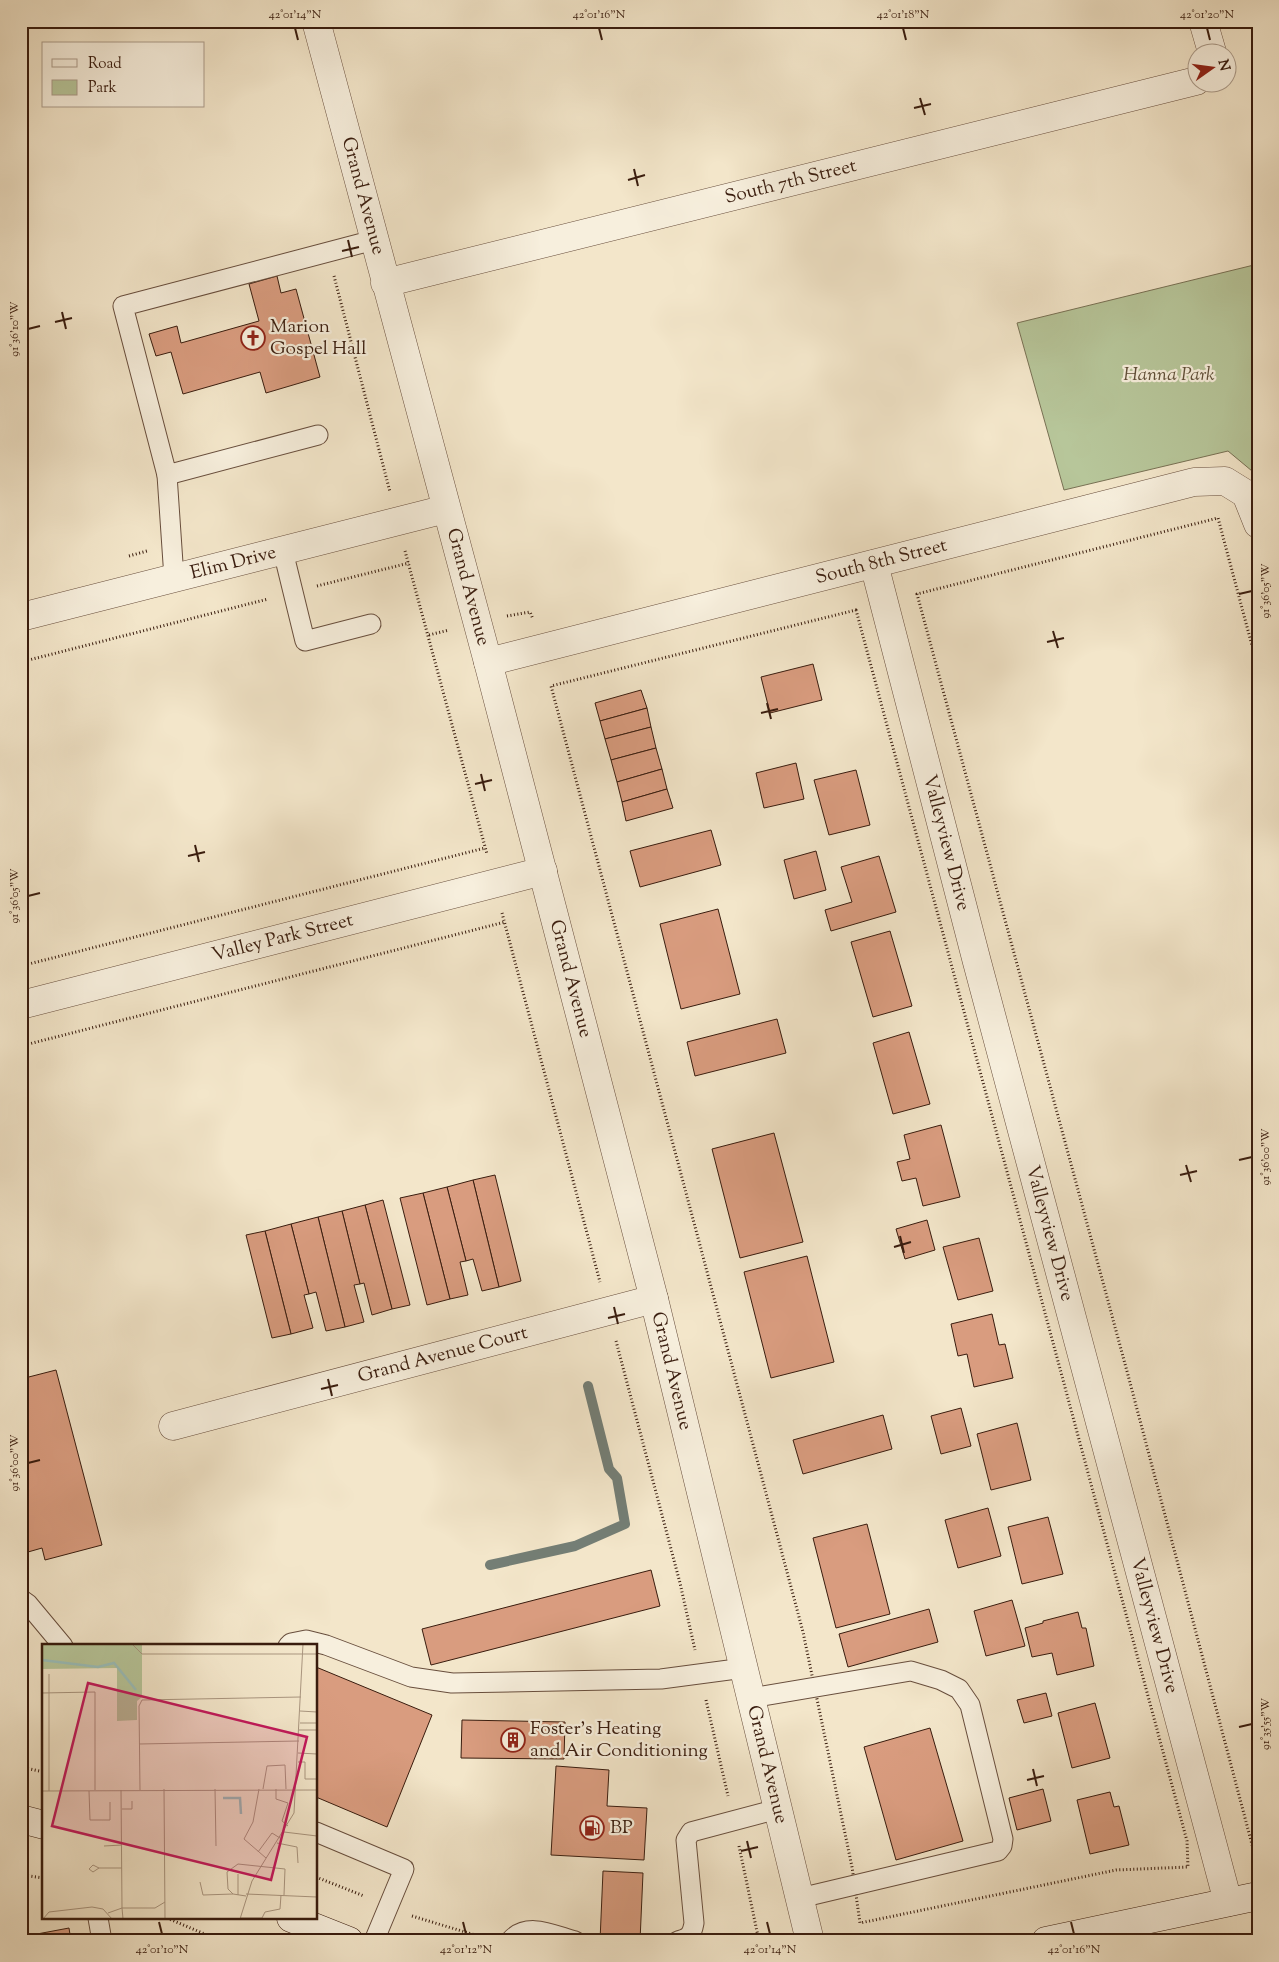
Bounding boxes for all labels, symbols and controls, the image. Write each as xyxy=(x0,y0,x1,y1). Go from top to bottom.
text: 42°01'14"N xyxy=(269,6,322,24)
text: 42°01'16"N xyxy=(573,6,626,24)
text: 42°01'18"N xyxy=(877,6,930,24)
text: 42°01'20"N xyxy=(1180,6,1234,24)
legend xyxy=(42,42,205,108)
north arrow xyxy=(1186,42,1236,92)
text: Road xyxy=(88,54,122,75)
text: N xyxy=(1212,57,1234,73)
text: Park xyxy=(88,78,117,99)
street label: Grand Avenue xyxy=(334,134,392,258)
street label: South 7th Street xyxy=(722,152,860,211)
text: 91°36'10"W xyxy=(6,301,24,357)
place label: Marion Gospel Hall xyxy=(270,314,366,363)
church icon: Marion Gospel Hall xyxy=(240,325,266,351)
park label: Hanna Park xyxy=(1123,362,1215,389)
street label: Grand Avenue xyxy=(439,525,497,649)
street label: South 8th Street xyxy=(813,532,951,591)
street label: Elim Drive xyxy=(187,539,279,587)
text: 91°36'05"W xyxy=(1257,563,1275,619)
street label: Valleyview Drive xyxy=(916,772,977,914)
text: 91°36'05"W xyxy=(6,868,24,924)
street label: Valley Park Street xyxy=(209,907,357,969)
street label: Grand Avenue xyxy=(542,917,599,1041)
text: 91°36'00"W xyxy=(1257,1128,1275,1186)
street label: Valleyview Drive xyxy=(1018,1163,1081,1304)
street label: Grand Avenue xyxy=(644,1309,699,1433)
street label: Grand Avenue Court xyxy=(355,1319,531,1390)
text: 91°36'00"W xyxy=(6,1434,24,1492)
street label: Valleyview Drive xyxy=(1123,1555,1185,1697)
inset map xyxy=(42,1644,318,1920)
text: 91°35'55"W xyxy=(1257,1697,1275,1750)
street label: Grand Avenue xyxy=(740,1703,795,1827)
place label: Foster's Heating and Air Conditioning xyxy=(530,1716,708,1765)
building icon: Foster's Heating and Air Conditioning xyxy=(500,1727,526,1753)
fuel station icon: BP xyxy=(579,1815,605,1841)
place label: BP xyxy=(610,1815,633,1842)
text: 42°01'10"N xyxy=(136,1941,189,1959)
text: 42°01'12"N xyxy=(440,1941,492,1959)
text: 42°01'14"N xyxy=(744,1941,797,1959)
text: 42°01'16"N xyxy=(1048,1941,1101,1959)

